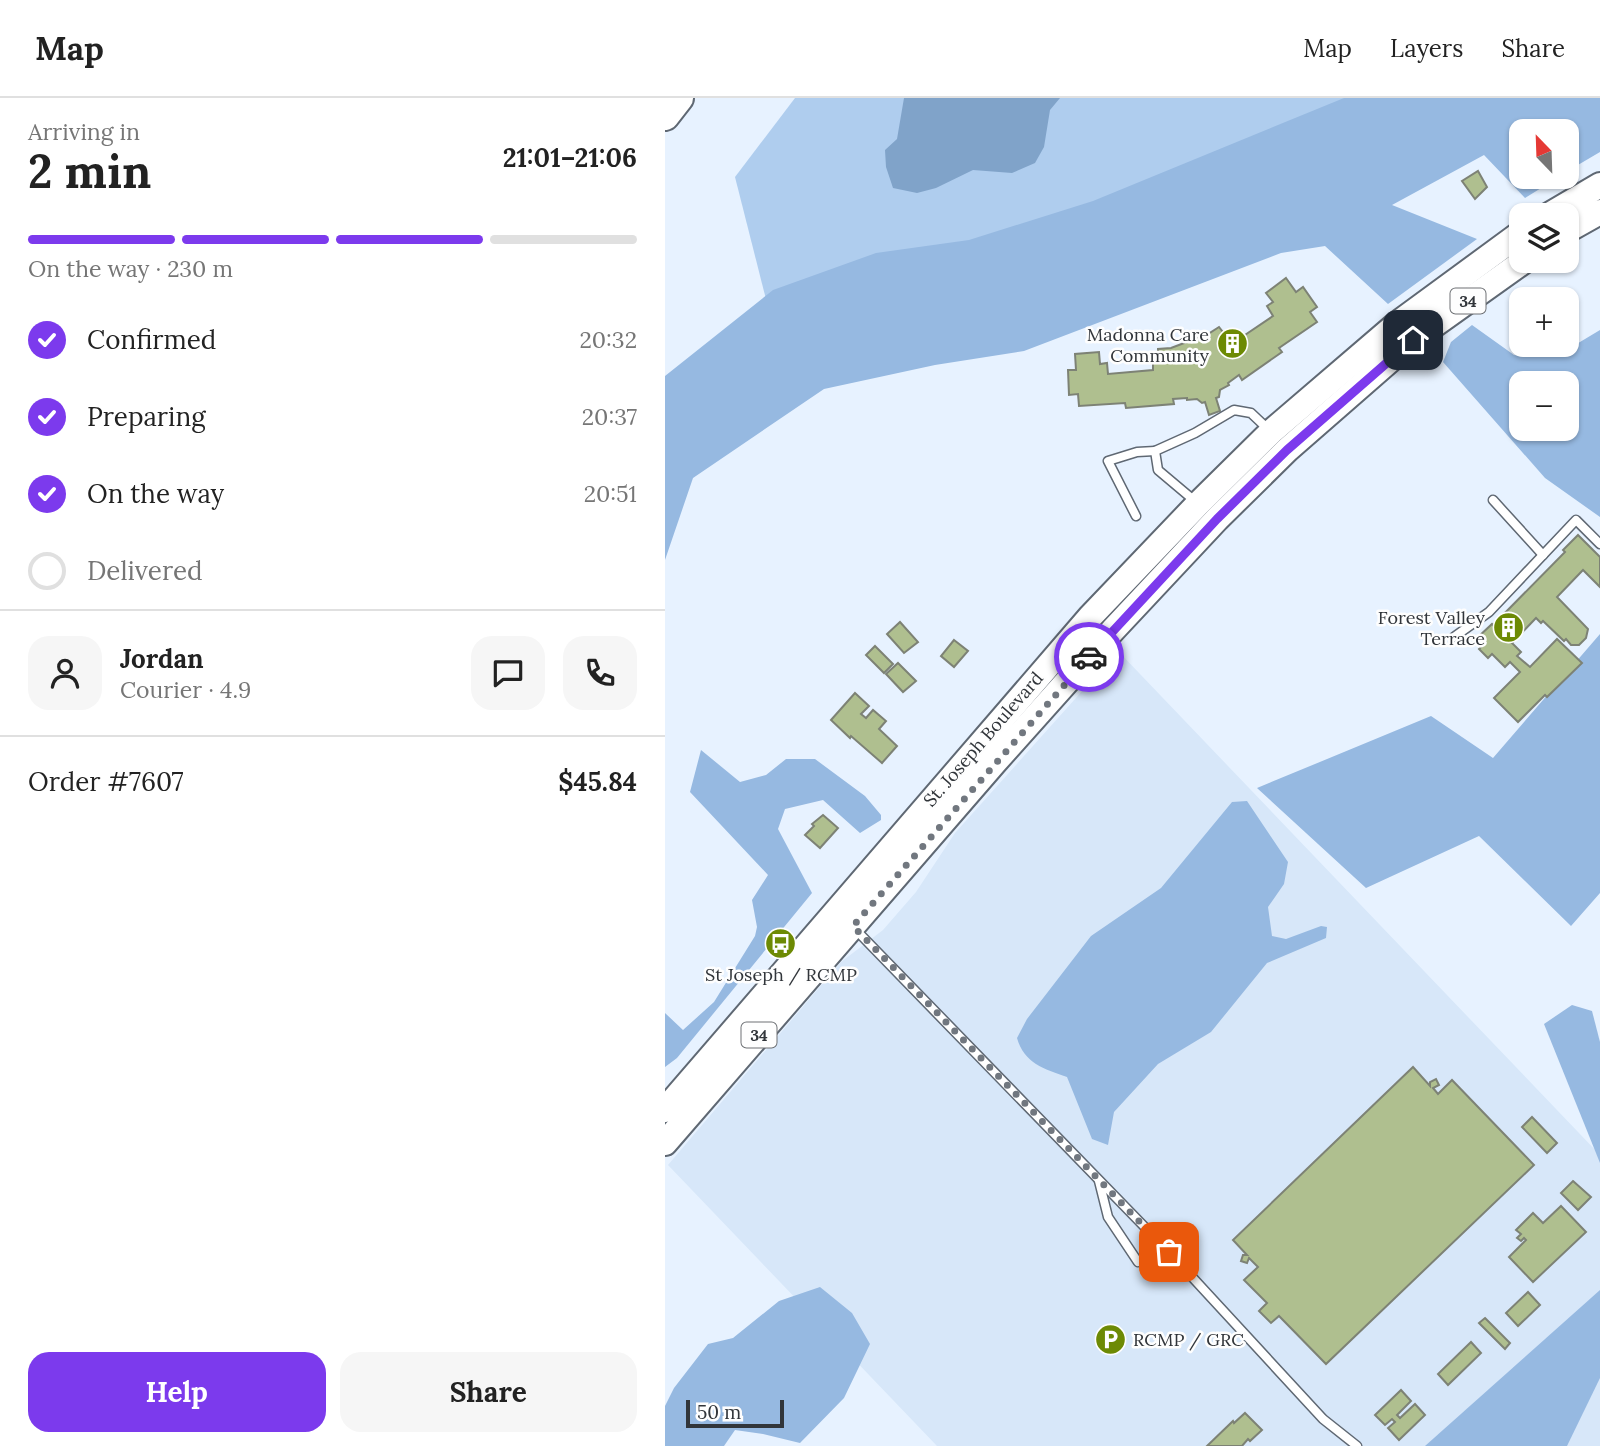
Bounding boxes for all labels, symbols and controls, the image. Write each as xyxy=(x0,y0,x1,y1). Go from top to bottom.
text: Map xyxy=(35,27,104,69)
text: Map xyxy=(1303,33,1352,64)
text: Layers xyxy=(1390,33,1463,64)
text: Share xyxy=(1501,33,1565,64)
text: Arriving in xyxy=(28,117,140,146)
north arrow xyxy=(1509,119,1579,189)
map controls xyxy=(1509,119,1579,441)
text: 21:01–21:06 xyxy=(503,141,637,174)
text: 2 min xyxy=(28,142,151,201)
button: layers xyxy=(1509,203,1579,273)
text: On the way · 230 m xyxy=(28,254,233,283)
button: + xyxy=(1509,287,1579,357)
road number: 34 xyxy=(1451,288,1485,314)
pin xyxy=(1383,310,1443,370)
icon: check xyxy=(28,321,66,359)
icon: home xyxy=(1394,321,1432,359)
text: Confirmed xyxy=(87,323,216,356)
place label: Madonna Care Community xyxy=(1087,323,1209,367)
text: 20:32 xyxy=(579,325,637,354)
building icon: Madonna Care Community xyxy=(1215,327,1249,361)
button: − xyxy=(1509,371,1579,441)
icon: check xyxy=(28,398,66,436)
text: Preparing xyxy=(87,400,206,433)
text: 20:37 xyxy=(582,402,637,431)
icon: check xyxy=(28,475,66,513)
text: On the way xyxy=(87,477,224,510)
text: 20:51 xyxy=(584,479,637,508)
text: Delivered xyxy=(87,554,203,587)
place label: Forest Valley Terrace xyxy=(1378,606,1485,650)
building icon: Forest Valley Terrace xyxy=(1491,610,1525,644)
courier xyxy=(1054,622,1124,692)
button: person xyxy=(28,636,102,710)
button: chat xyxy=(471,636,545,710)
button: phone xyxy=(563,636,637,710)
icon: car xyxy=(1070,638,1108,676)
text: Jordan xyxy=(120,642,204,675)
street label: St. Joseph Boulevard xyxy=(918,667,1048,811)
text: Courier · 4.9 xyxy=(120,675,251,704)
text: Order #7607 xyxy=(28,765,184,798)
text: $45.84 xyxy=(558,765,637,798)
bus stop icon: St Joseph / RCMP xyxy=(764,926,798,960)
place label: St Joseph / RCMP xyxy=(705,963,857,986)
road number: 34 xyxy=(741,1023,777,1048)
pin xyxy=(1139,1222,1199,1282)
icon: bag xyxy=(1150,1233,1188,1271)
parking icon: RCMP / GRC xyxy=(1093,1322,1127,1356)
place label: RCMP / GRC xyxy=(1133,1328,1244,1351)
button: Help xyxy=(28,1352,326,1432)
button: Share xyxy=(340,1352,637,1432)
scale bar xyxy=(686,1397,784,1429)
text: 50 m xyxy=(697,1400,741,1424)

